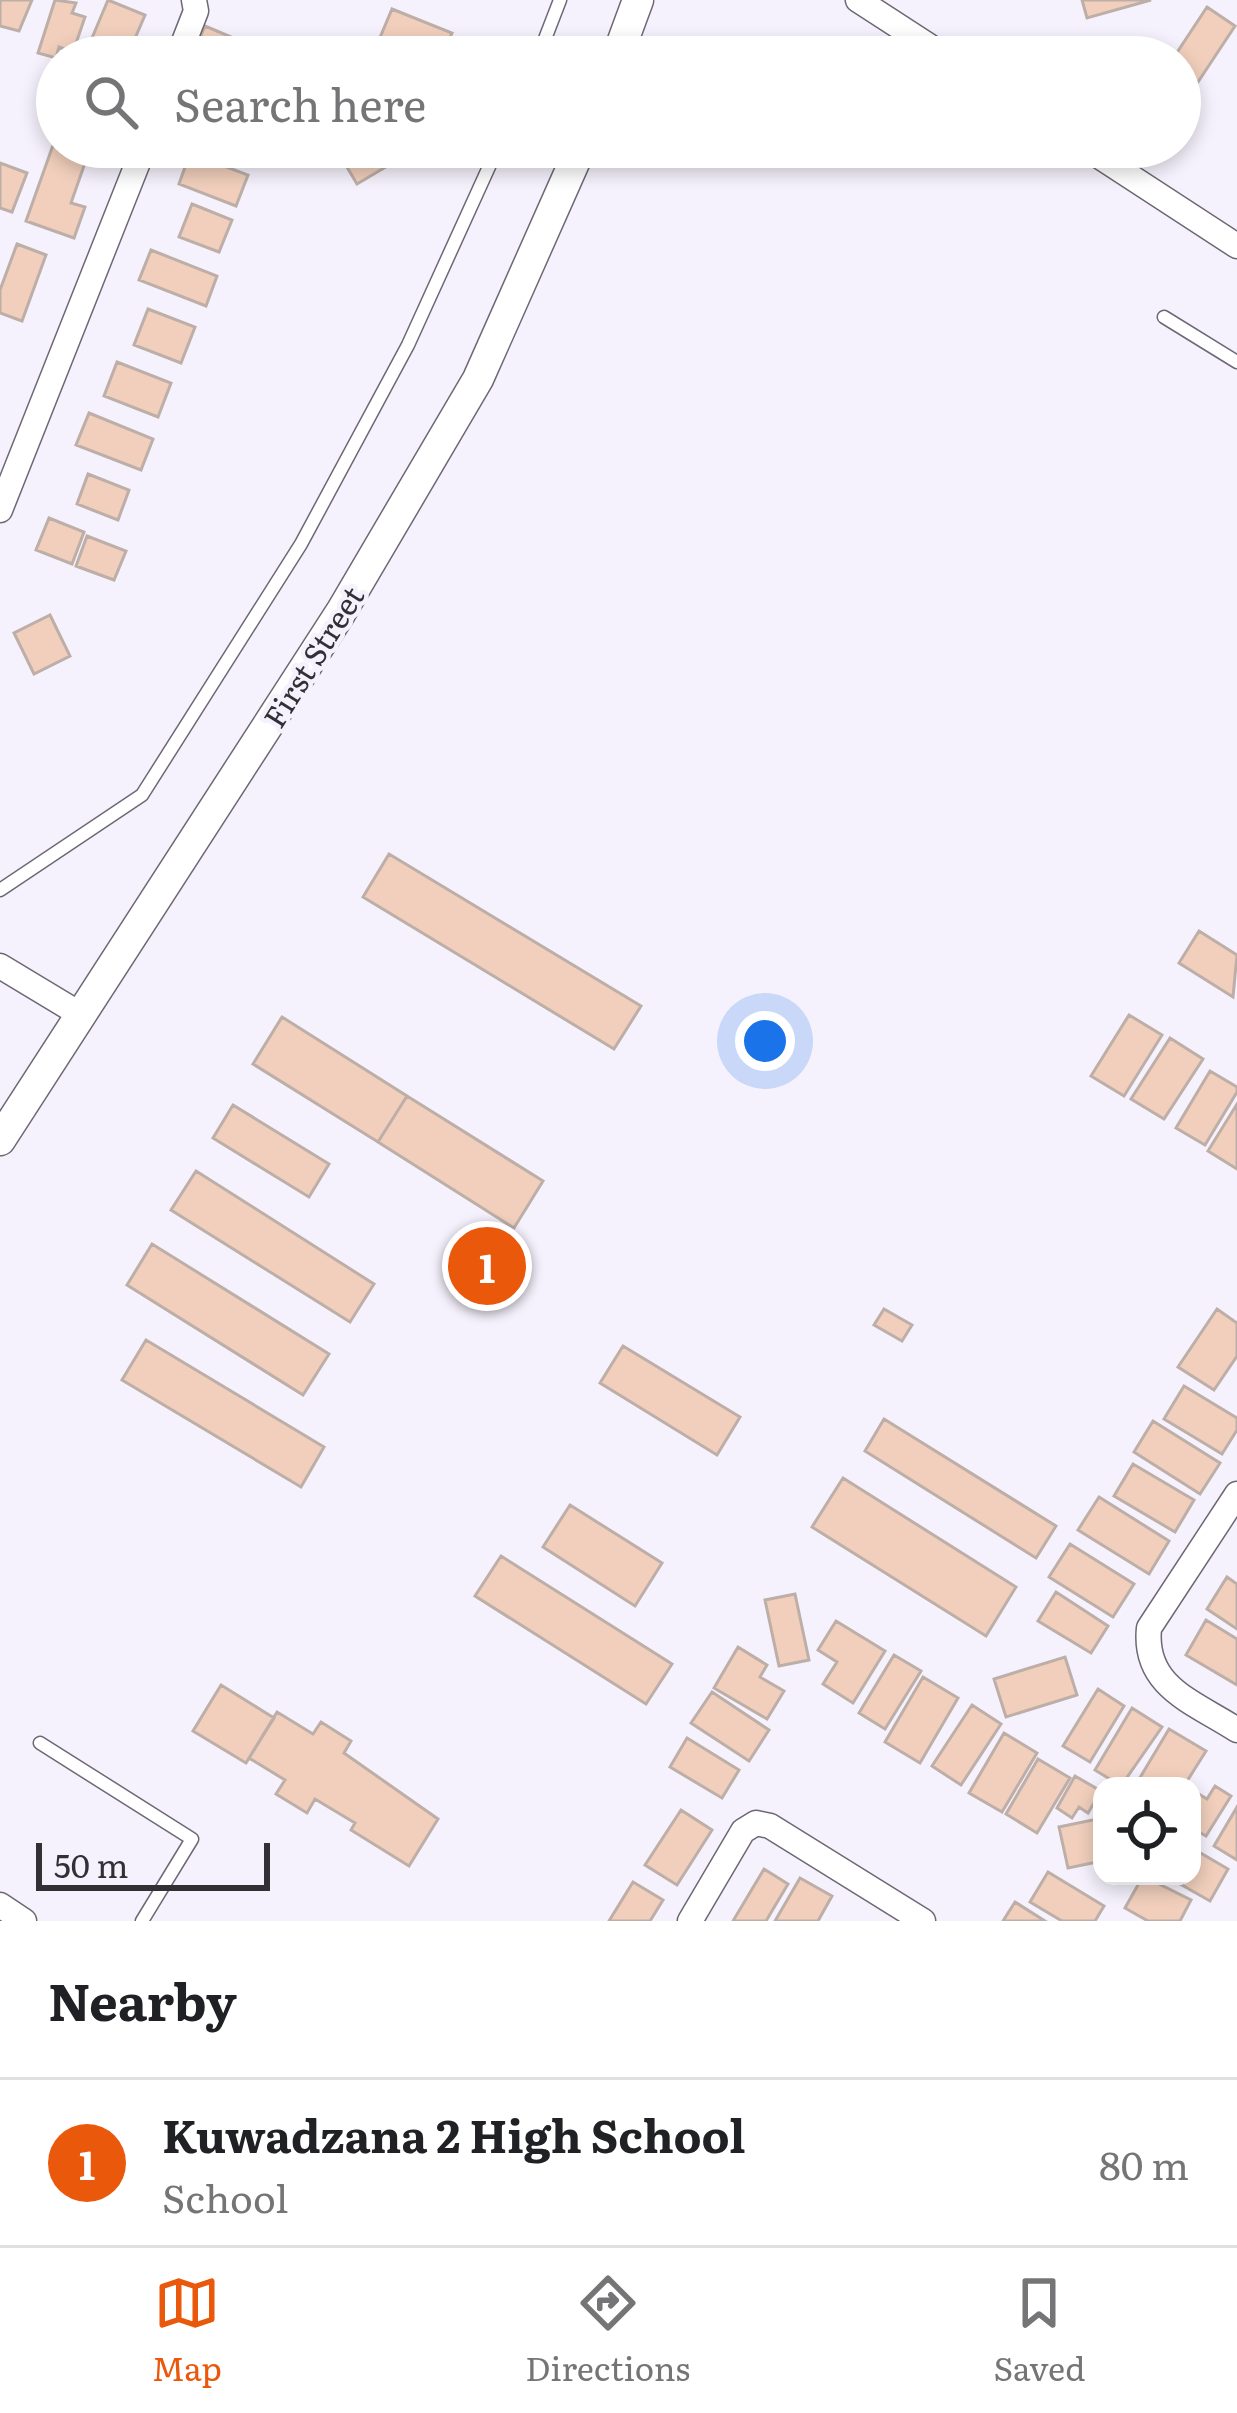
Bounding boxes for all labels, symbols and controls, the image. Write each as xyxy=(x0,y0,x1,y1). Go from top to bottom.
search box xyxy=(36,36,1201,168)
icon: search xyxy=(78,69,144,135)
text: Search here xyxy=(174,69,426,136)
street label: First Street xyxy=(251,577,373,735)
your location xyxy=(735,1011,795,1071)
pin: 1 xyxy=(448,1221,526,1311)
map controls xyxy=(1093,1777,1201,1885)
button: locate xyxy=(1093,1777,1201,1885)
scale bar xyxy=(36,1837,270,1890)
text: 50 m xyxy=(54,1839,128,1888)
text: Nearby xyxy=(48,1961,237,2037)
text: Kuwadzana 2 High School xyxy=(162,2100,746,2167)
text: 1 xyxy=(79,2134,95,2192)
text: 80 m xyxy=(1099,2134,1189,2192)
text: School xyxy=(162,2167,288,2225)
tab: Map xyxy=(152,2270,222,2391)
tab: Directions xyxy=(525,2270,690,2391)
tab: Saved xyxy=(993,2270,1085,2391)

